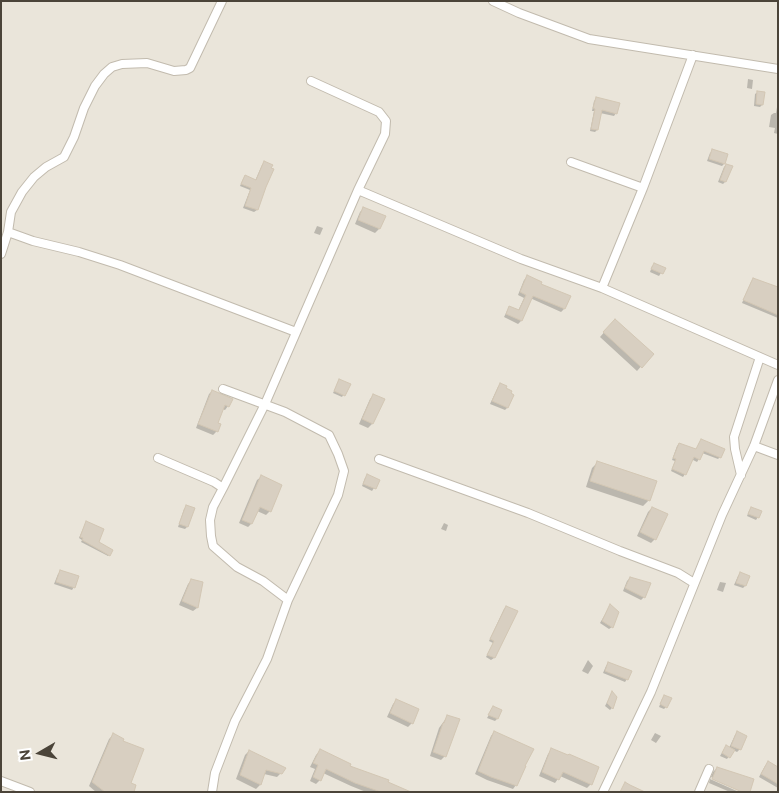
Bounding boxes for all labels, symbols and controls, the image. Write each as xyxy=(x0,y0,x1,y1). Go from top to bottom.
north arrow xyxy=(15,728,65,778)
text: N xyxy=(16,749,34,762)

